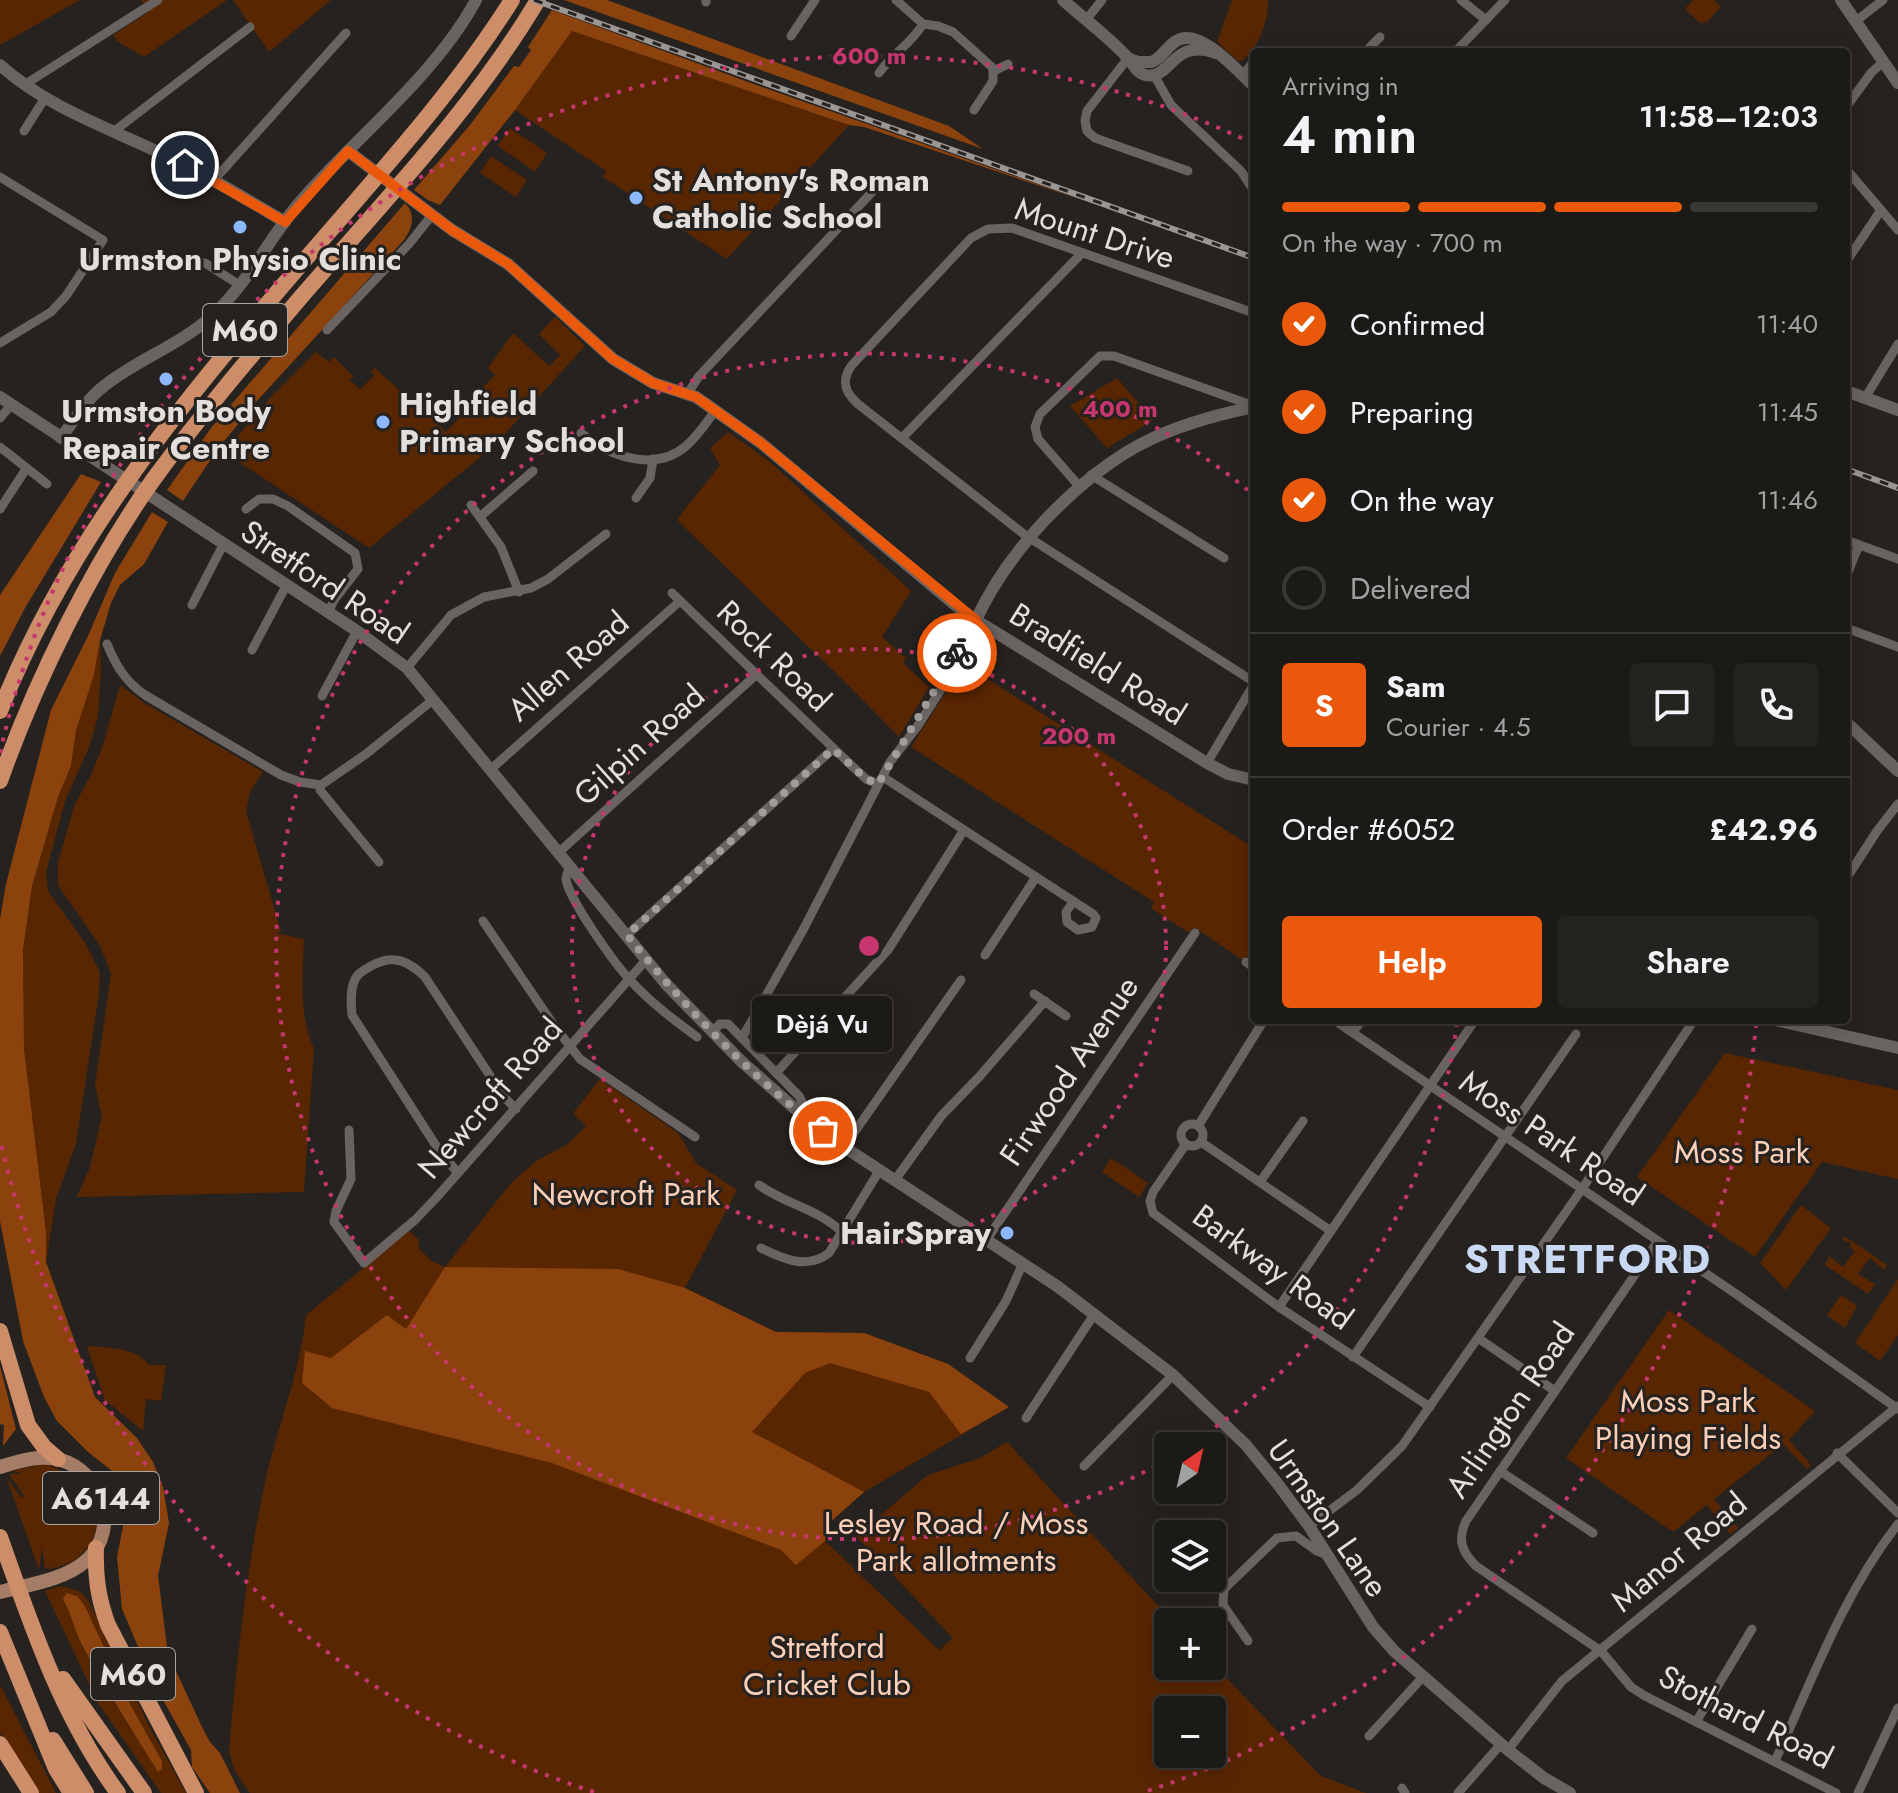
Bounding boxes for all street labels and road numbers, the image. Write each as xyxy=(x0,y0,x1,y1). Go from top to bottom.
street label: Mount Drive xyxy=(1009,186,1181,280)
road number: M60 xyxy=(203,304,287,356)
street label: Stretford Road xyxy=(232,509,418,655)
street label: Rock Road xyxy=(706,590,842,722)
street label: Bradfield Road xyxy=(1001,591,1195,737)
street label: Allen Road xyxy=(497,600,639,732)
street label: Gilpin Road xyxy=(563,674,715,816)
street label: Firwood Avenue xyxy=(988,967,1150,1175)
street label: Newcroft Road xyxy=(407,1007,573,1189)
street label: Moss Park Road xyxy=(1450,1059,1654,1217)
street label: Barkway Road xyxy=(1183,1193,1363,1341)
street label: Arlington Road xyxy=(1434,1313,1586,1507)
street label: Urmston Lane xyxy=(1257,1430,1399,1606)
road number: A6144 xyxy=(43,1472,159,1524)
street label: Manor Road xyxy=(1601,1481,1757,1623)
road number: M60 xyxy=(91,1648,175,1700)
street label: Stothard Road xyxy=(1651,1653,1841,1781)

